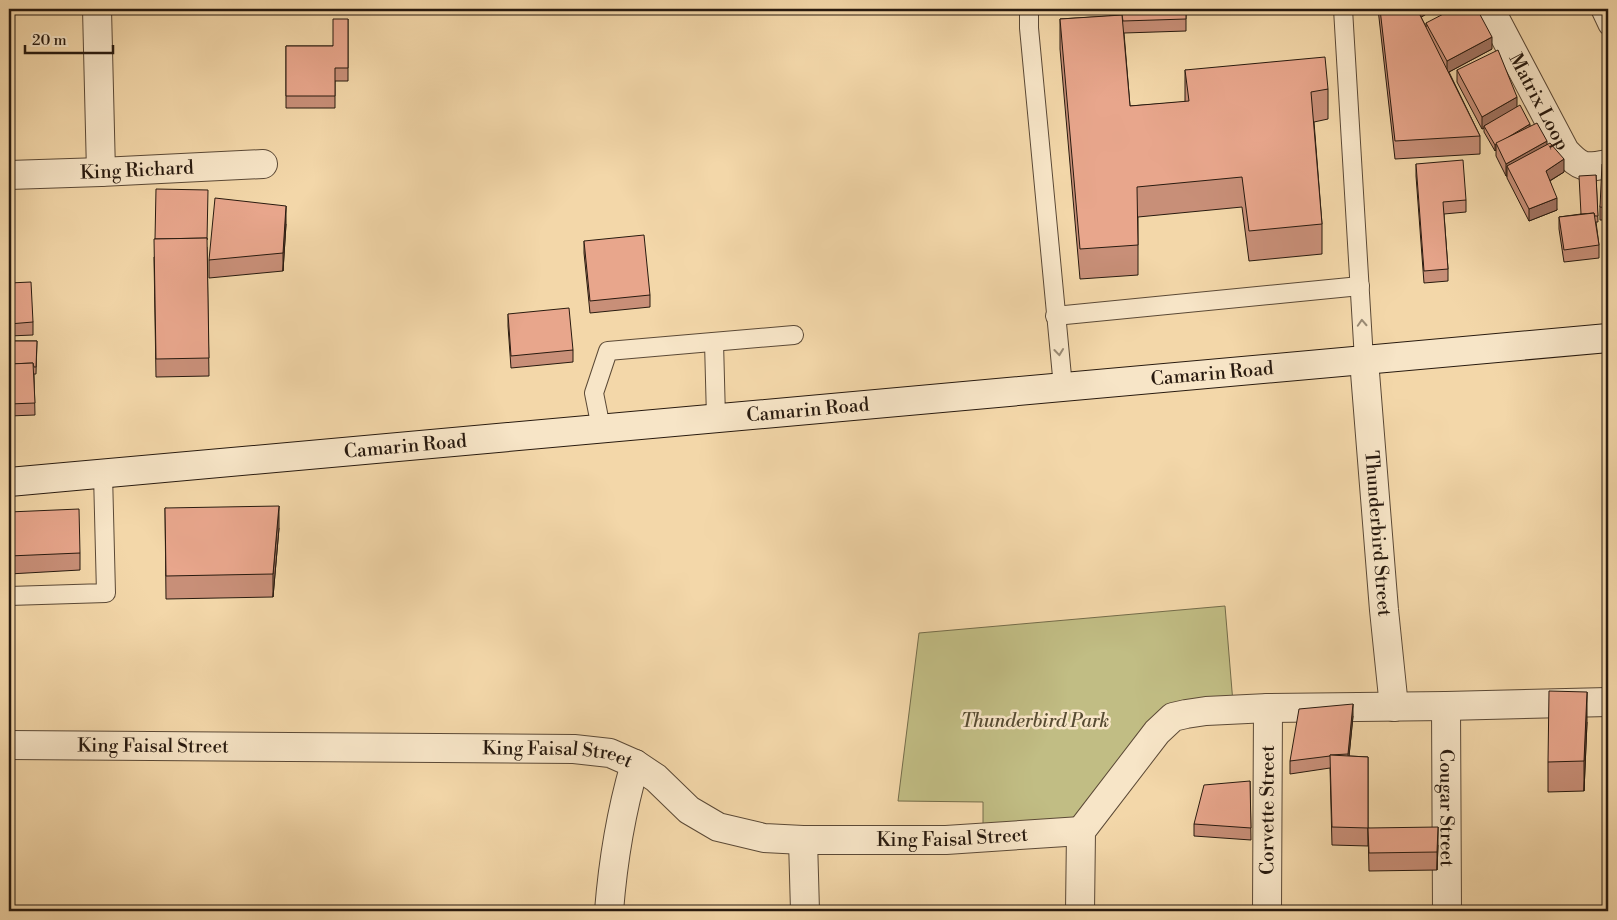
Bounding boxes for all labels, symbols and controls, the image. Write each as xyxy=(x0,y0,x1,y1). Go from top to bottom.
scale bar xyxy=(25,22,112,54)
text: 20 m xyxy=(32,31,67,50)
street label: Matrix Loop xyxy=(1504,49,1575,155)
street label: King Richard xyxy=(80,155,195,185)
one-way arrow xyxy=(1356,319,1367,327)
one-way arrow xyxy=(1053,348,1064,356)
street label: Camarin Road xyxy=(1150,356,1275,391)
street label: Camarin Road xyxy=(745,393,870,428)
street label: Camarin Road xyxy=(343,429,468,464)
street label: Thunderbird Street xyxy=(1359,449,1397,618)
park label: Thunderbird Park xyxy=(961,709,1109,733)
street label: King Faisal Street xyxy=(77,733,229,759)
street label: King Faisal Street xyxy=(482,736,637,774)
street label: Corvette Street xyxy=(1255,745,1280,875)
street label: Cougar Street xyxy=(1434,749,1459,867)
street label: King Faisal Street xyxy=(876,823,1029,852)

